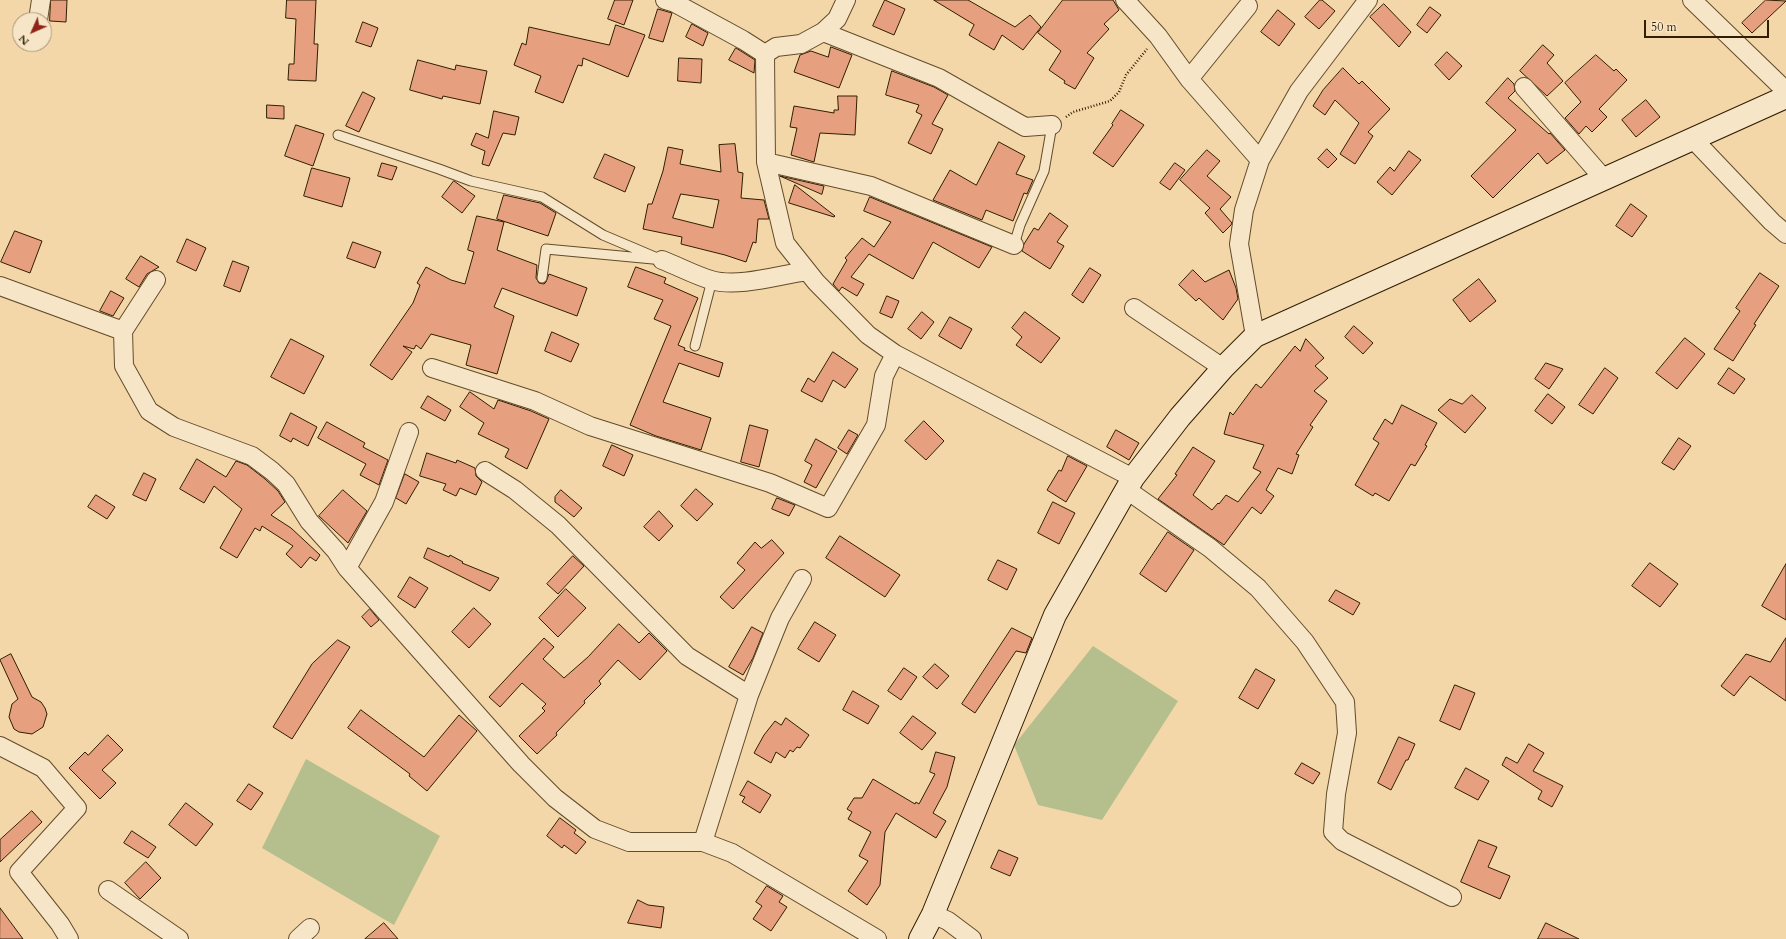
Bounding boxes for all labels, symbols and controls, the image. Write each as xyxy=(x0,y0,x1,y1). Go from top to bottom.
north arrow xyxy=(12,12,52,52)
scale bar xyxy=(1646,12,1771,38)
text: 50 m xyxy=(1651,19,1677,35)
text: N xyxy=(15,31,33,49)

